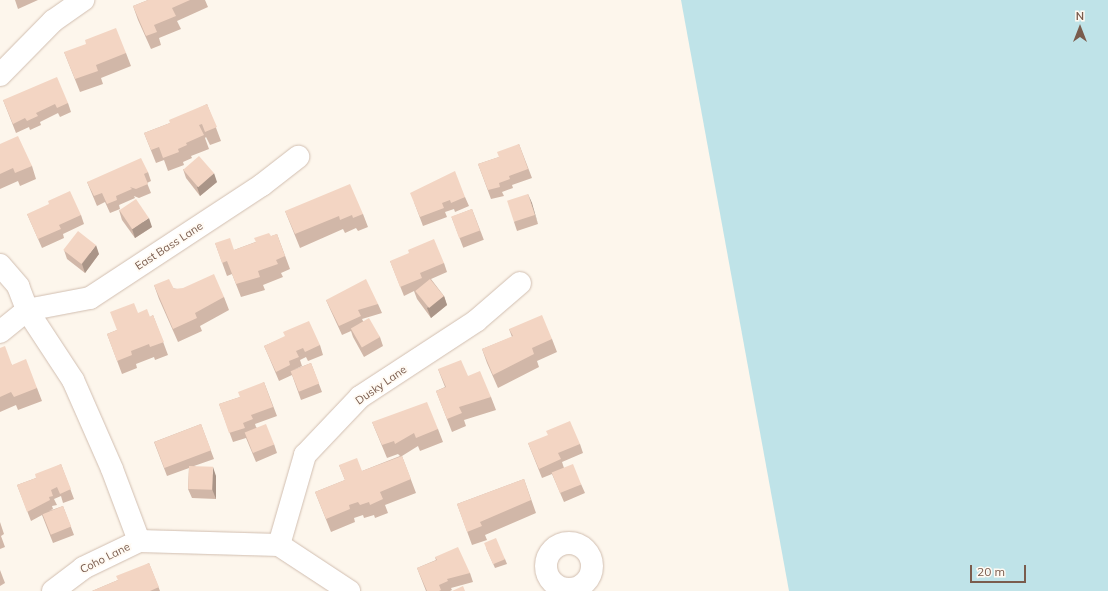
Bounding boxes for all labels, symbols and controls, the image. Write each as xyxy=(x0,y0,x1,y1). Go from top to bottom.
north arrow xyxy=(1060,8,1100,48)
text: N xyxy=(1076,9,1084,23)
street label: East Bass Lane xyxy=(133,219,205,273)
street label: Dusky Lane xyxy=(353,363,409,407)
street label: Coho Lane xyxy=(78,540,132,576)
scale bar xyxy=(972,557,1028,583)
text: 20 m xyxy=(977,564,1005,579)

